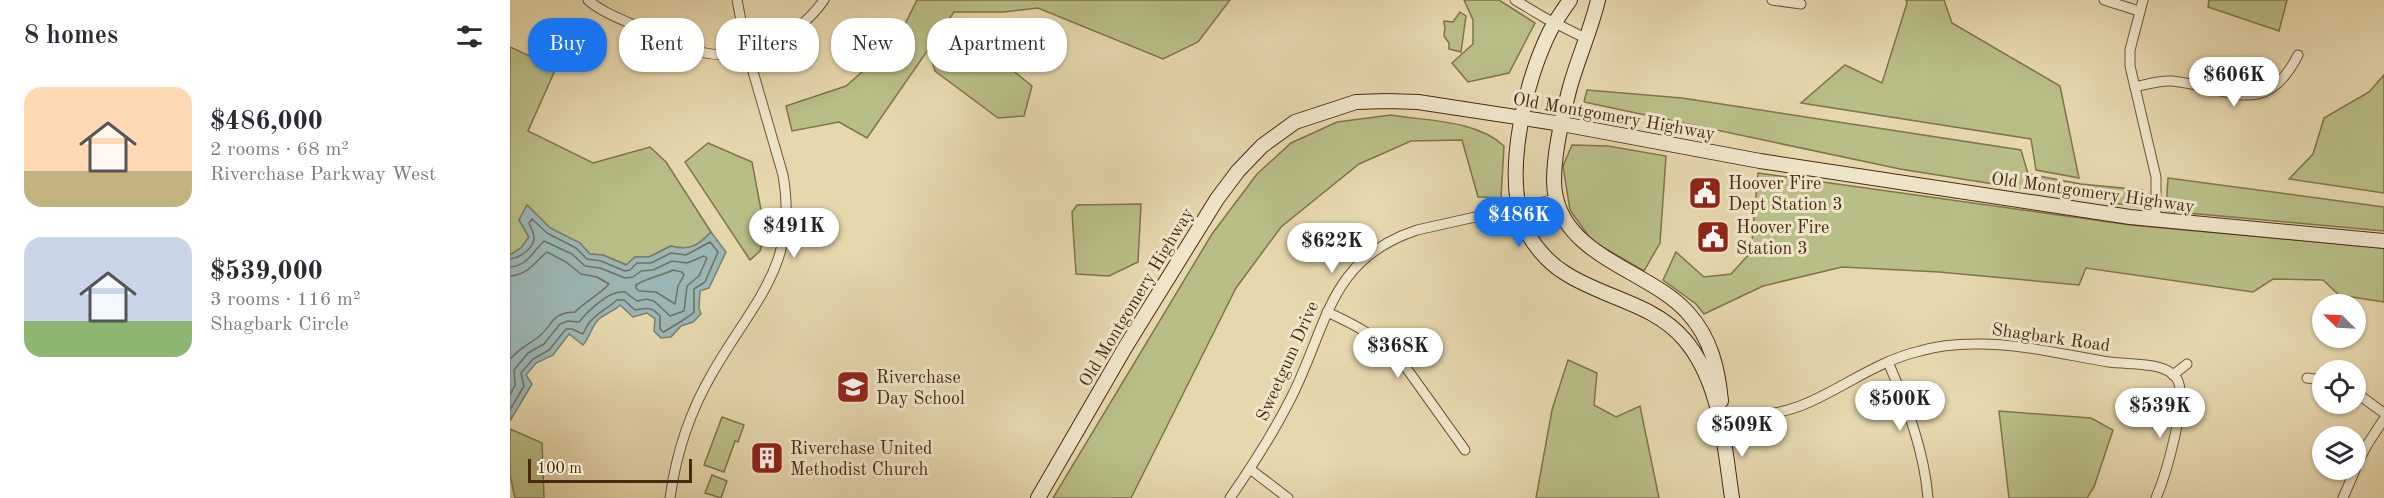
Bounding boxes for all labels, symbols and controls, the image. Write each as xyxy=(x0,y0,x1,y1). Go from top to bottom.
chip: Buy xyxy=(528,18,607,72)
chip: Rent xyxy=(619,18,704,72)
chip: Filters xyxy=(716,18,819,72)
chip: New xyxy=(831,18,915,72)
chip: Apartment xyxy=(927,18,1067,72)
icon: filters xyxy=(453,20,486,53)
text: 8 homes xyxy=(24,23,118,49)
pin: $606K xyxy=(2192,57,2276,108)
text: $606K xyxy=(2203,66,2265,86)
street label: Old Montgomery Highway xyxy=(1511,90,1717,144)
text: $486,000 xyxy=(210,109,323,135)
icon: home xyxy=(72,111,144,183)
text: 2 rooms · 68 m² xyxy=(210,140,349,160)
text: Riverchase Parkway West xyxy=(210,165,436,185)
street label: Old Montgomery Highway xyxy=(1990,170,2196,216)
public building icon: Hoover Fire Dept Station 3 xyxy=(1687,175,1723,211)
place label: Hoover Fire Dept Station 3 xyxy=(1728,175,1843,214)
pin: $486K xyxy=(1477,197,1561,248)
street label: Old Montgomery Highway xyxy=(1076,205,1198,390)
text: $486K xyxy=(1488,206,1550,226)
pin: $491K xyxy=(752,208,836,259)
text: $491K xyxy=(763,217,825,237)
public building icon: Hoover Fire Station 3 xyxy=(1695,219,1731,255)
place label: Hoover Fire Station 3 xyxy=(1736,219,1829,258)
pin: $622K xyxy=(1290,223,1374,274)
text: $622K xyxy=(1301,232,1363,252)
text: $539,000 xyxy=(210,259,323,285)
icon: home xyxy=(72,261,144,333)
text: 3 rooms · 116 m² xyxy=(210,290,360,310)
north arrow xyxy=(2312,294,2366,348)
map controls xyxy=(2312,294,2366,480)
street label: Sweetgum Drive xyxy=(1253,299,1322,424)
text: Shagbark Circle xyxy=(210,315,349,335)
street label: Shagbark Road xyxy=(1990,321,2111,355)
pin: $368K xyxy=(1356,328,1440,379)
text: $368K xyxy=(1367,337,1429,357)
button: locate xyxy=(2312,360,2366,414)
school or university icon: Riverchase Day School xyxy=(835,369,871,405)
place label: Riverchase Day School xyxy=(876,369,965,408)
pin: $500K xyxy=(1858,381,1942,432)
pin: $539K xyxy=(2118,388,2202,439)
text: $500K xyxy=(1869,390,1931,410)
text: $539K xyxy=(2129,397,2191,417)
pin: $509K xyxy=(1700,407,1784,458)
text: $509K xyxy=(1711,416,1773,436)
button: layers xyxy=(2312,426,2366,480)
building icon: Riverchase United Methodist Church xyxy=(749,440,785,476)
place label: Riverchase United Methodist Church xyxy=(790,440,932,479)
scale bar xyxy=(528,456,692,484)
text: 100 m xyxy=(537,461,582,477)

